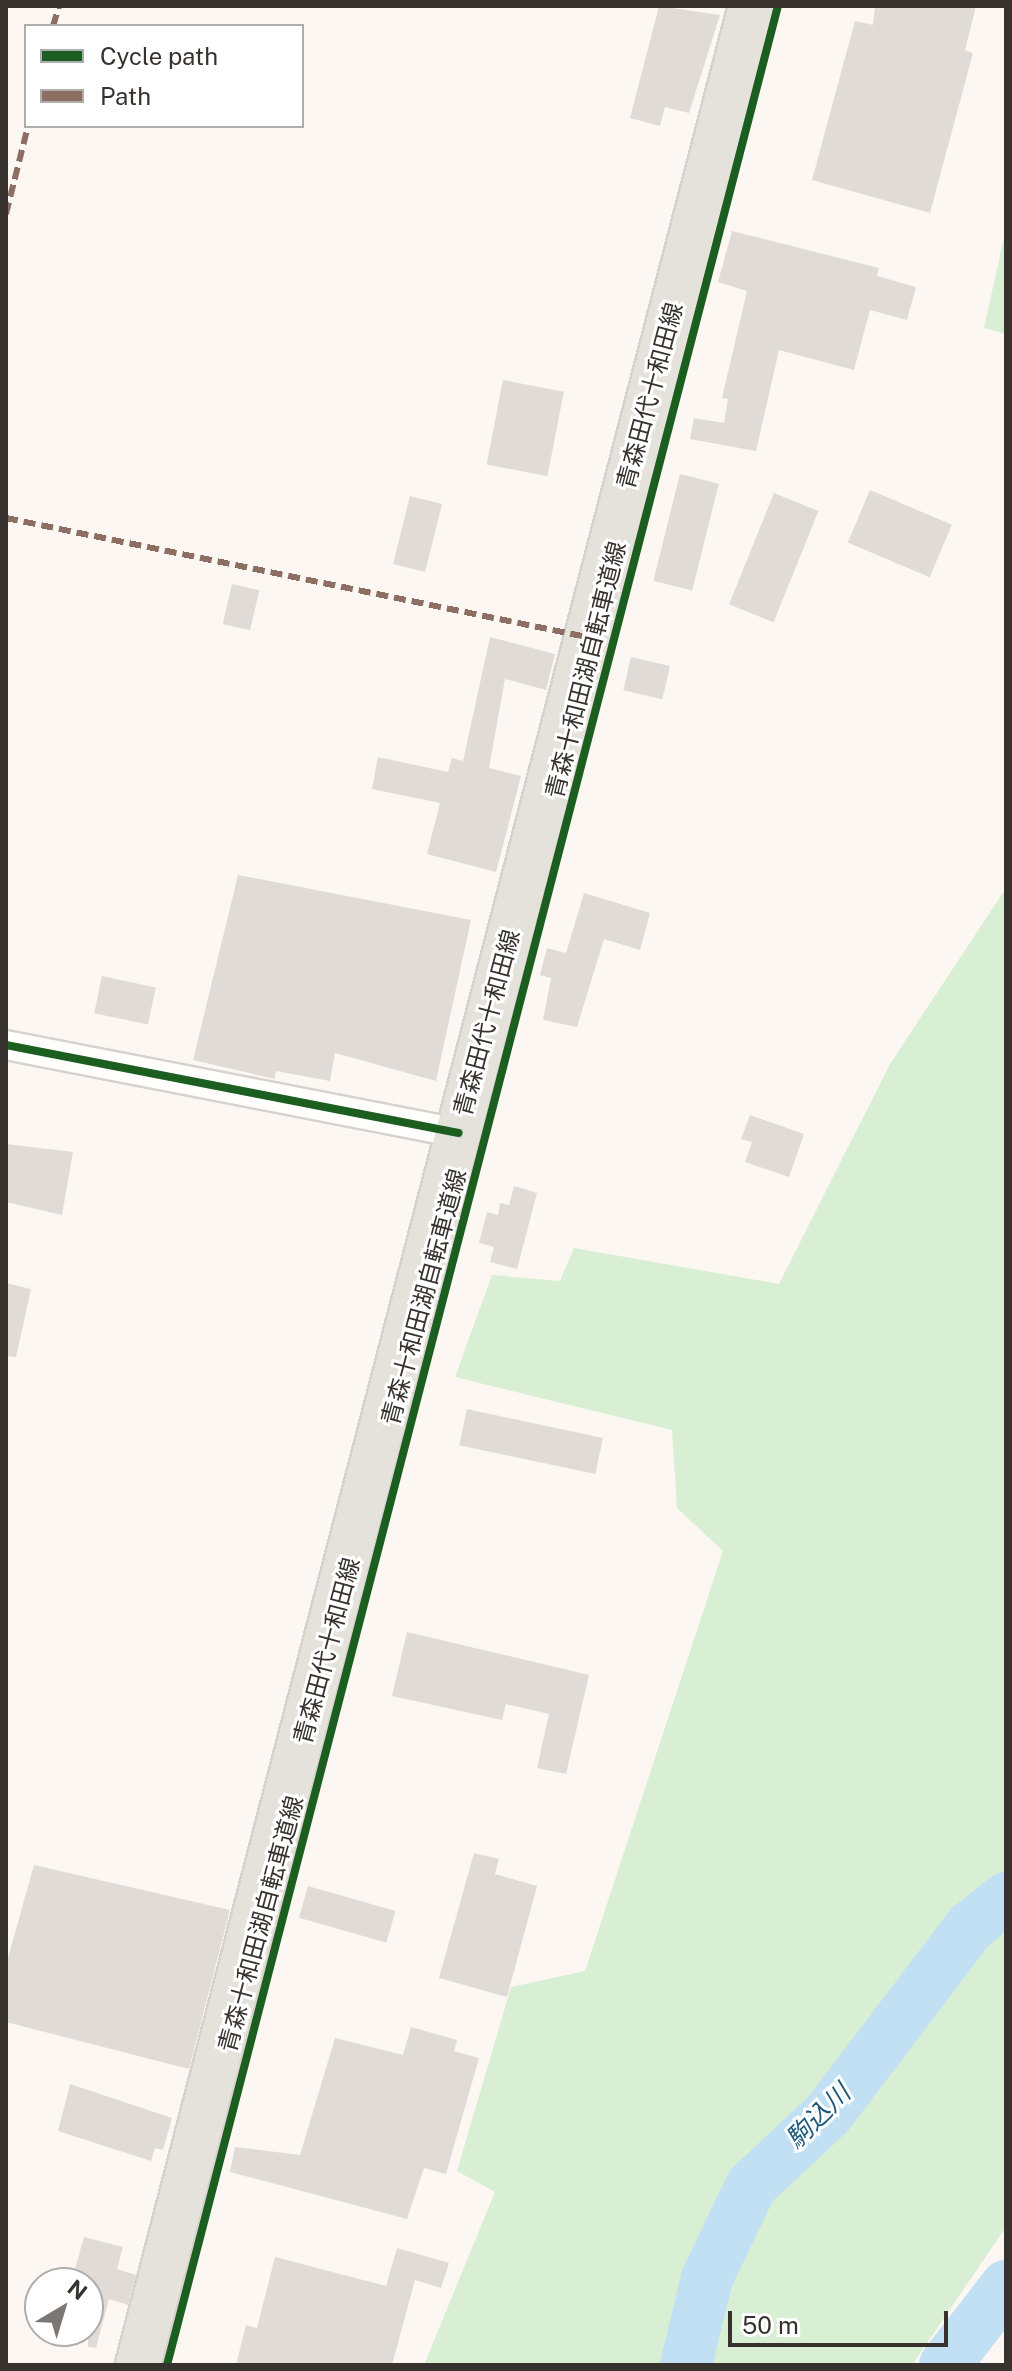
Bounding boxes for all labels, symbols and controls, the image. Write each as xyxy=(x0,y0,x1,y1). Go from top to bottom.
legend xyxy=(24,24,304,128)
text: Cycle path xyxy=(100,42,218,70)
text: Path xyxy=(100,82,151,110)
street label: 青森田代十和田線 xyxy=(611,300,689,492)
street label: 青森十和田湖自転車道線 xyxy=(540,538,632,802)
street label: 青森田代十和田線 xyxy=(448,927,526,1119)
street label: 青森十和田湖自転車道線 xyxy=(376,1166,472,1428)
street label: 青森田代十和田線 xyxy=(288,1555,366,1747)
street label: 青森十和田湖自転車道線 xyxy=(213,1793,309,2055)
water label: 駒込川 xyxy=(779,2077,857,2155)
north arrow xyxy=(24,2267,104,2347)
text: N xyxy=(63,2274,92,2305)
scale bar xyxy=(732,2295,952,2345)
text: 50 m xyxy=(742,2311,799,2339)

